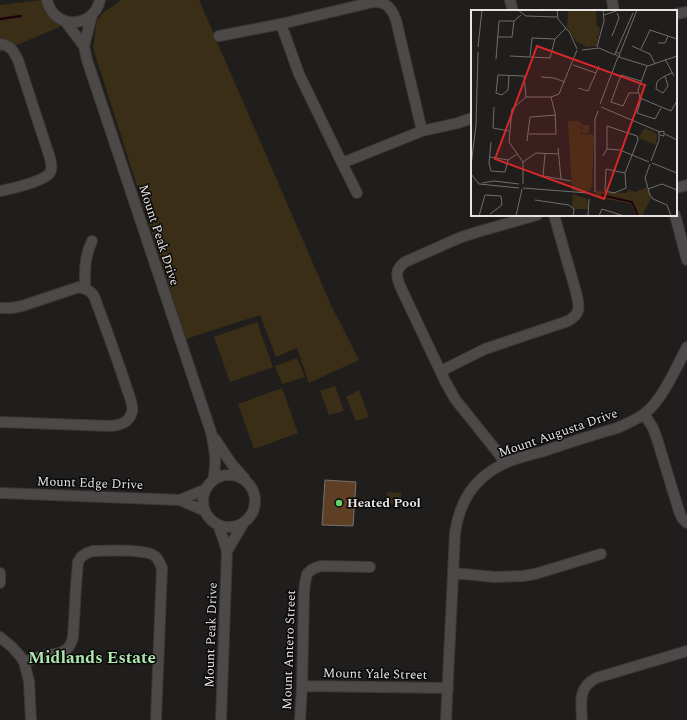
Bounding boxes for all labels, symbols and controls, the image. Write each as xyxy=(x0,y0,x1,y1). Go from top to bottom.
inset map xyxy=(471,10,677,216)
street label: Mount Peak Drive xyxy=(133,182,185,288)
street label: Mount Augusta Drive xyxy=(496,403,620,463)
street label: Mount Edge Drive xyxy=(37,471,143,495)
place label: Heated Pool xyxy=(347,493,421,513)
marker: Heated Pool xyxy=(334,498,344,508)
street label: Mount Peak Drive xyxy=(199,582,223,688)
street label: Mount Antero Street xyxy=(277,589,301,710)
district label: Midlands Estate xyxy=(28,645,156,671)
street label: Mount Yale Street xyxy=(323,663,428,685)

